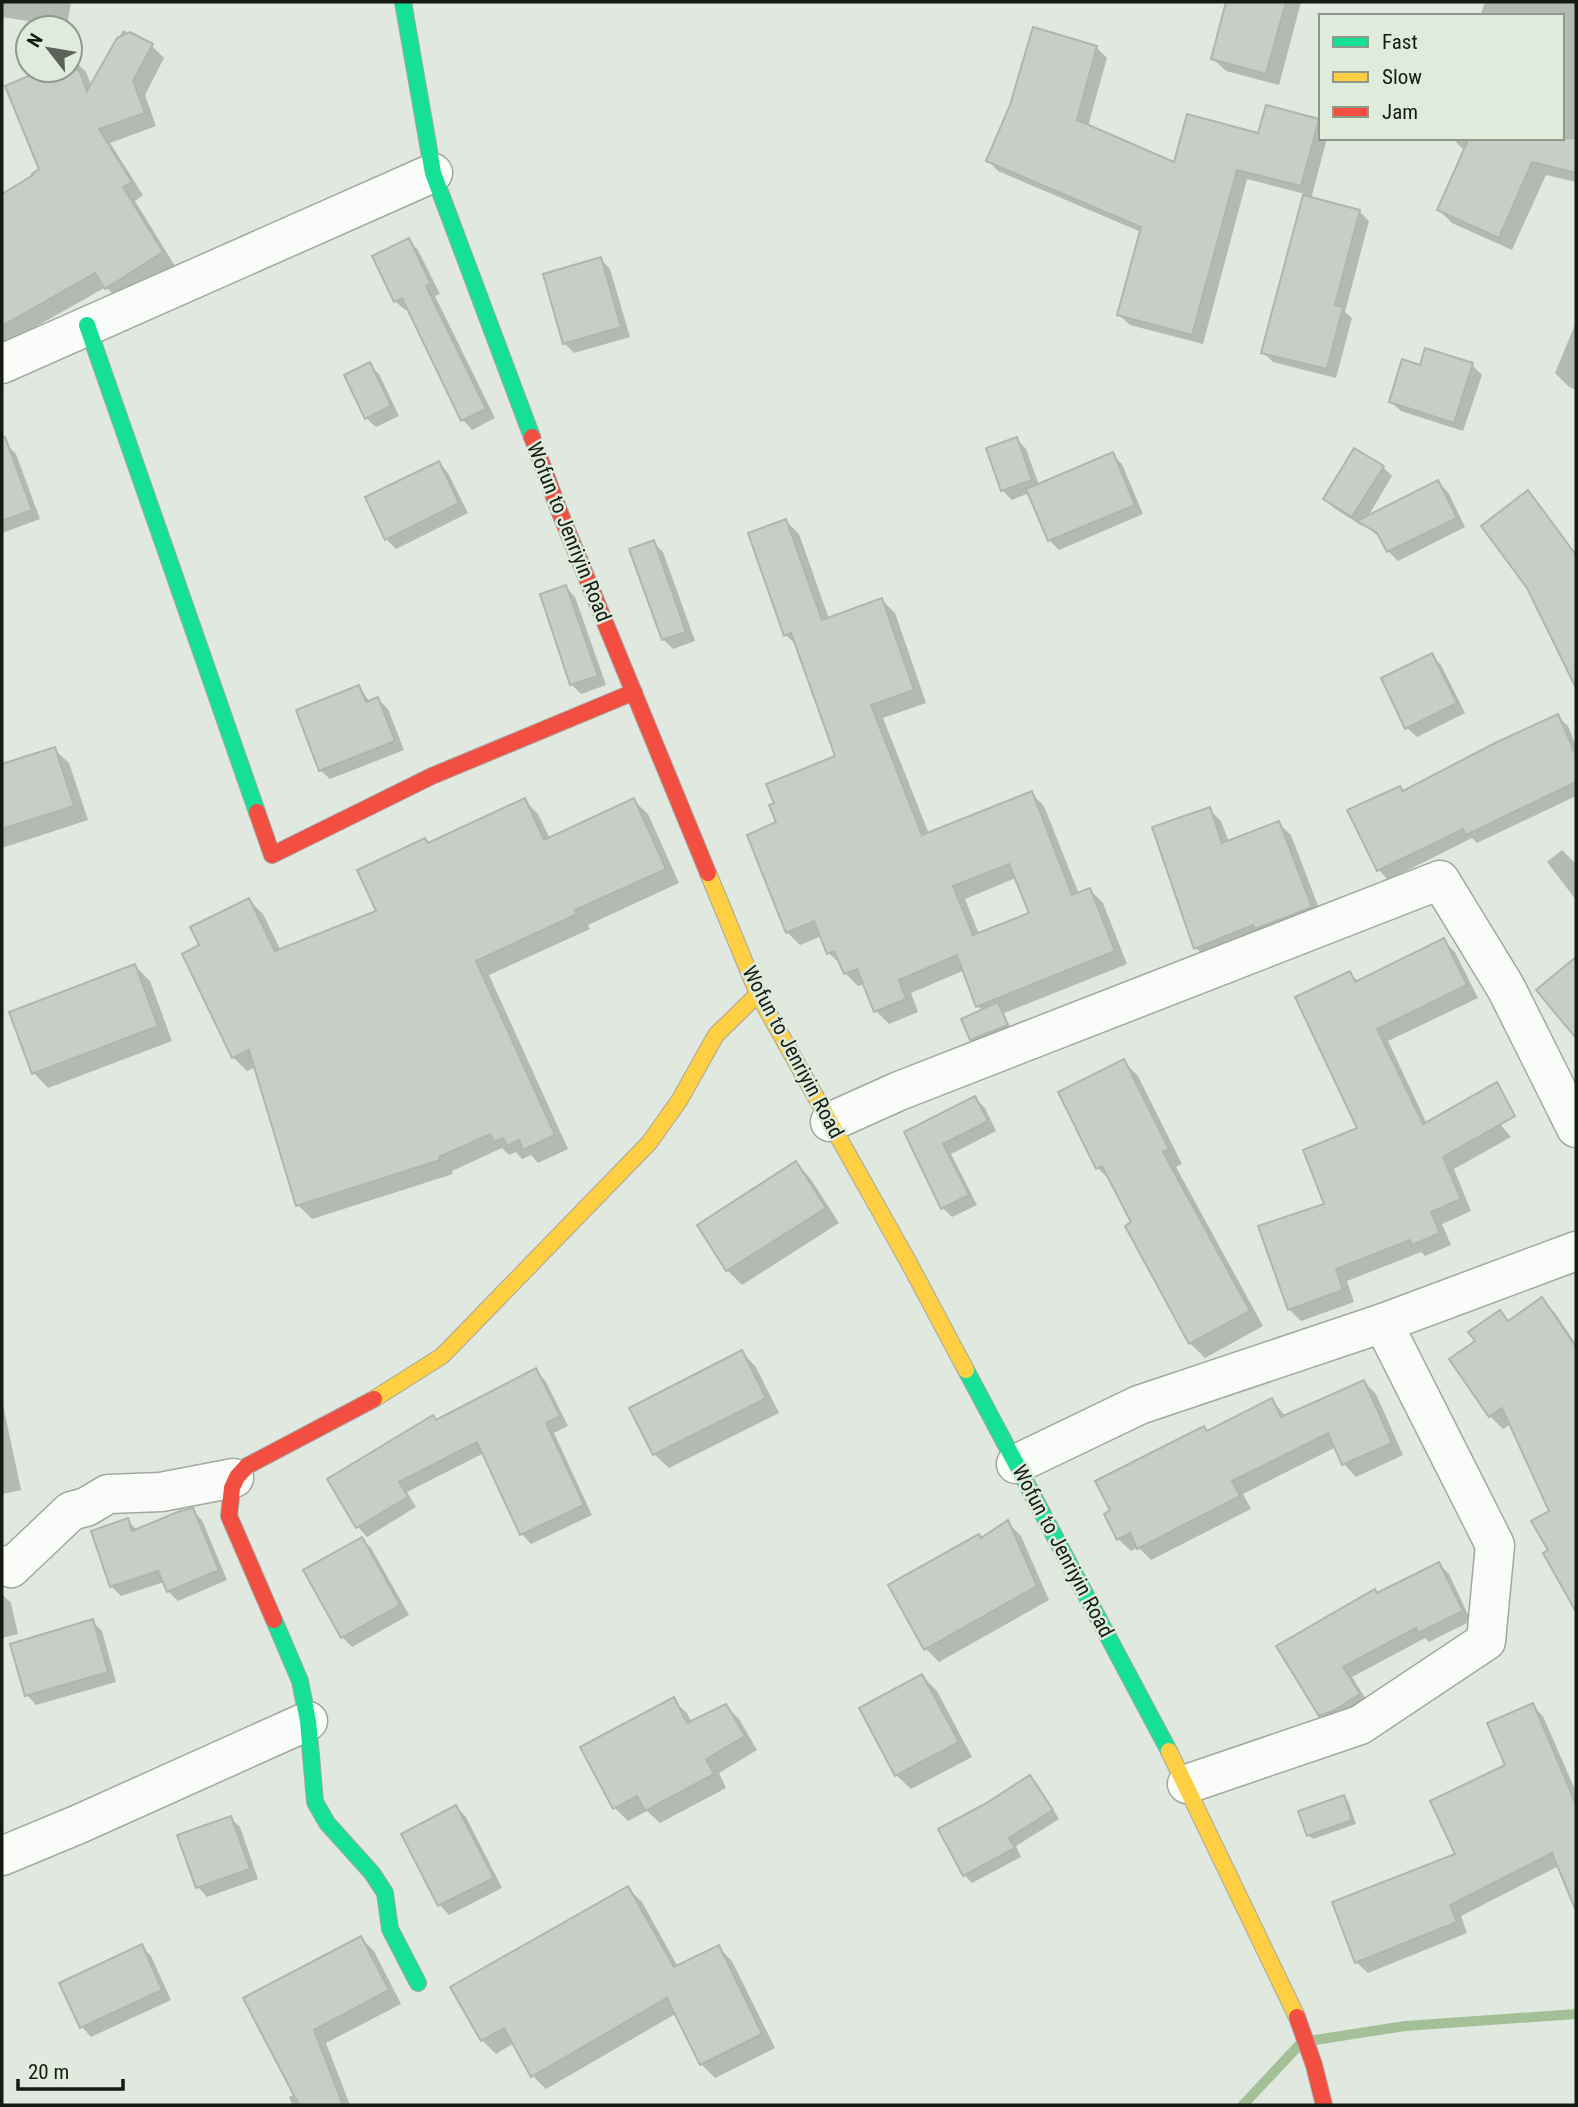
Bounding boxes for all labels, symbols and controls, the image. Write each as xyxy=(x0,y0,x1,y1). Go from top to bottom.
north arrow xyxy=(14,14,84,84)
legend xyxy=(1319,14,1564,140)
text: N xyxy=(22,30,48,51)
text: Fast xyxy=(1382,30,1418,54)
text: Slow xyxy=(1382,65,1422,89)
text: Jam xyxy=(1382,100,1418,124)
street label: Wofun to Jenriyin Road xyxy=(522,439,616,625)
street label: Wofun to Jenriyin Road xyxy=(737,962,849,1142)
street label: Wofun to Jenriyin Road xyxy=(1007,1461,1119,1641)
scale bar xyxy=(18,2048,122,2092)
text: 20 m xyxy=(28,2060,69,2084)

